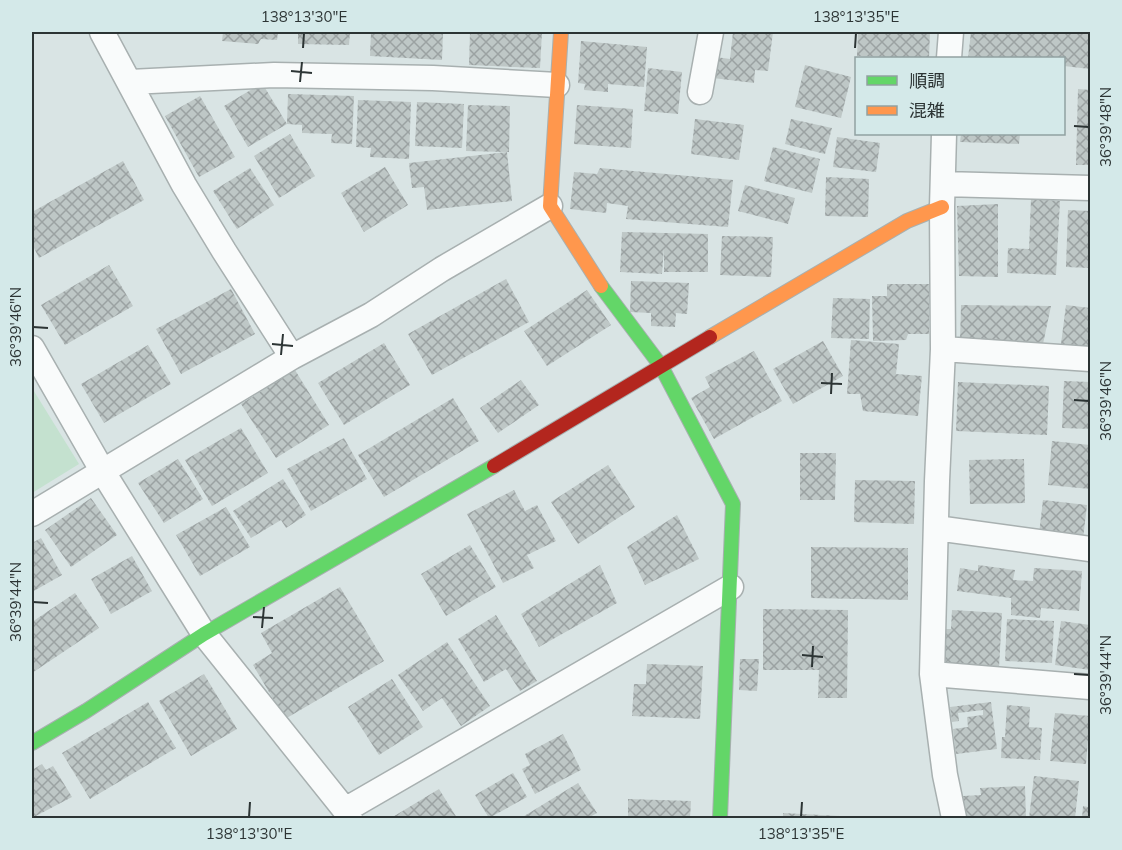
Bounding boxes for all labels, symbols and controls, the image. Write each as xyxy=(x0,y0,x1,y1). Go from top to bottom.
text: 138°13'30"E xyxy=(261,7,347,26)
text: 138°13'35"E xyxy=(813,7,899,26)
legend xyxy=(855,57,1065,135)
text: 順調 xyxy=(909,69,945,92)
text: 36°39'48"N xyxy=(1096,87,1115,167)
text: 混雑 xyxy=(909,99,945,122)
text: 36°39'46"N xyxy=(6,287,25,367)
text: 36°39'46"N xyxy=(1096,361,1115,441)
text: 36°39'44"N xyxy=(6,562,25,642)
text: 36°39'44"N xyxy=(1096,635,1115,715)
text: 138°13'30"E xyxy=(206,824,292,843)
text: 138°13'35"E xyxy=(758,824,844,843)

